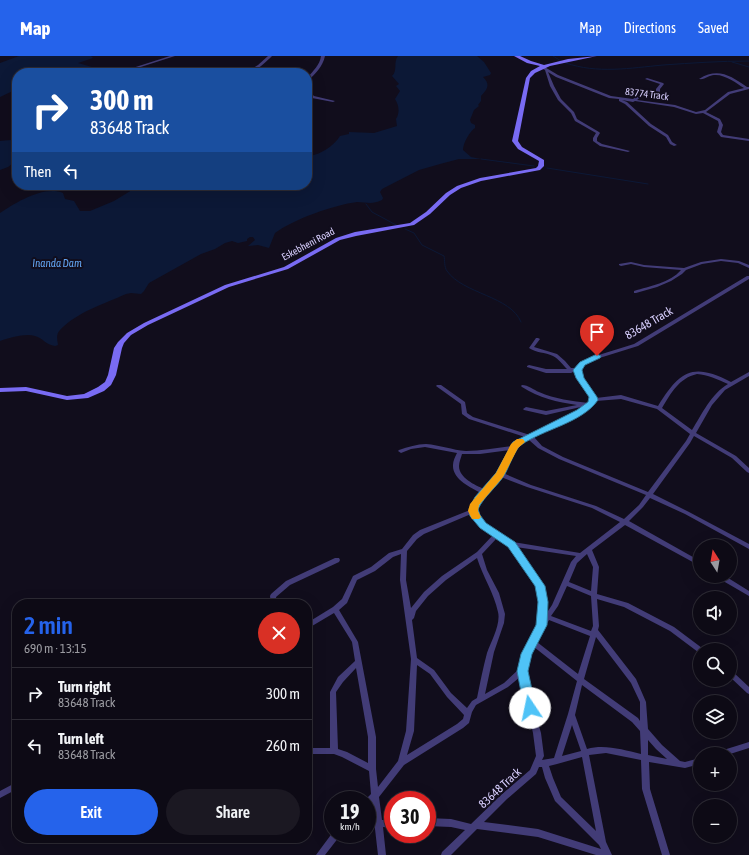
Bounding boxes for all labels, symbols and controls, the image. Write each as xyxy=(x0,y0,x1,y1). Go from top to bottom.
text: Map xyxy=(20,17,51,39)
text: Map xyxy=(579,20,602,36)
text: Directions xyxy=(624,20,676,36)
text: Saved xyxy=(698,20,729,36)
icon: right xyxy=(24,84,76,136)
text: 300 m xyxy=(90,84,153,116)
street label: 83774 Track xyxy=(624,86,670,102)
text: 83648 Track xyxy=(90,117,170,138)
icon: left xyxy=(60,160,82,182)
text: Then xyxy=(24,163,52,180)
street label: Eskebheni Road xyxy=(280,225,337,263)
water label: Inanda Dam xyxy=(32,257,82,269)
street label: 83648 Track xyxy=(623,303,676,342)
pin xyxy=(580,315,614,356)
icon: arrive xyxy=(586,321,608,343)
north arrow xyxy=(693,539,737,583)
map controls xyxy=(693,539,737,843)
button: sound xyxy=(693,591,737,635)
text: 2 min xyxy=(24,612,73,639)
button: close xyxy=(258,612,300,654)
text: 690 m · 13:15 xyxy=(24,641,87,656)
button: search xyxy=(693,643,737,687)
text: Turn right xyxy=(58,678,111,695)
icon: right xyxy=(24,683,46,705)
text: 300 m xyxy=(266,685,300,702)
position arrow xyxy=(509,687,551,729)
text: 83648 Track xyxy=(58,695,115,710)
button: layers xyxy=(693,695,737,739)
text: Turn left xyxy=(58,730,104,747)
icon: left xyxy=(24,735,46,757)
text: 260 m xyxy=(266,737,300,754)
text: 83648 Track xyxy=(58,747,115,762)
button: + xyxy=(693,747,737,791)
street label: 83648 Track xyxy=(476,764,525,811)
button: Exit xyxy=(24,789,158,835)
button: Share xyxy=(166,789,300,835)
speed limit sign: 30 xyxy=(384,791,436,843)
button: − xyxy=(693,799,737,843)
text: 19 xyxy=(341,800,359,823)
text: km/h xyxy=(340,821,360,832)

